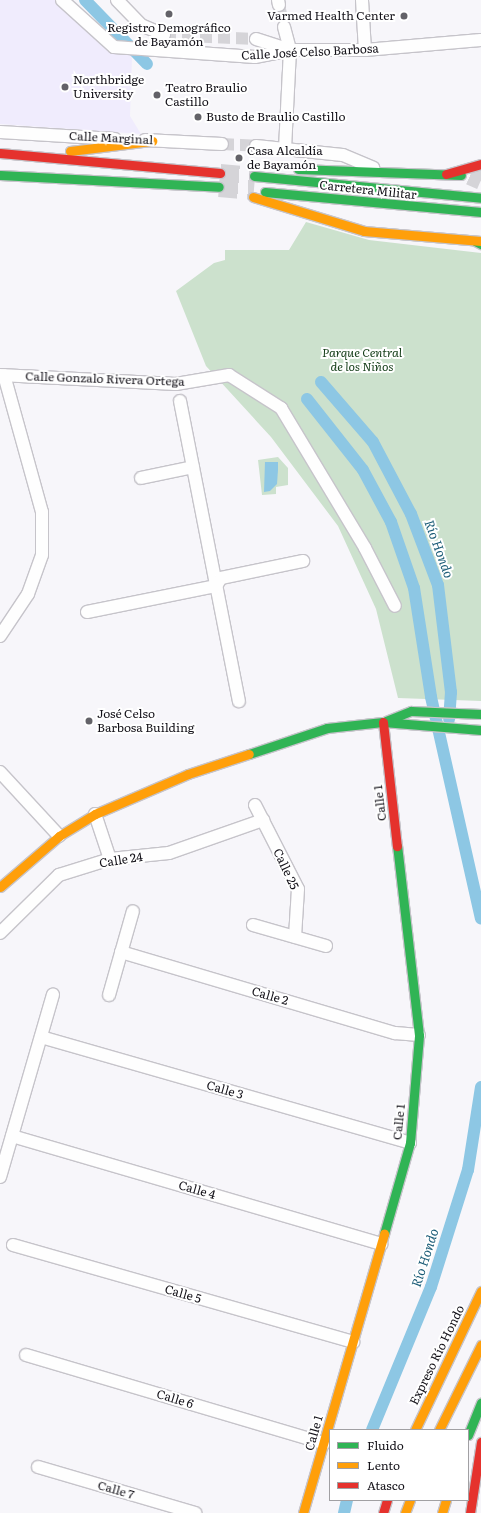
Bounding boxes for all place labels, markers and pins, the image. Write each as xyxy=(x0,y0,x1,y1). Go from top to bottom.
marker: Registro Demográfico de Bayamón xyxy=(164,9,174,19)
place label: Varmed Health Center xyxy=(267,9,395,23)
marker: Varmed Health Center xyxy=(398,10,410,22)
place label: Registro Demográfico de Bayamón xyxy=(107,21,231,49)
place label: Northbridge University xyxy=(73,73,144,101)
place label: Teatro Braulio Castillo xyxy=(165,81,247,109)
marker: Northbridge University xyxy=(60,82,70,92)
marker: Teatro Braulio Castillo xyxy=(152,90,162,100)
place label: Busto de Braulio Castillo xyxy=(206,110,345,124)
marker: Busto de Braulio Castillo xyxy=(193,112,203,122)
place label: Casa Alcaldía de Bayamón xyxy=(247,144,323,172)
marker: Casa Alcaldía de Bayamón xyxy=(234,153,244,163)
place label: José Celso Barbosa Building xyxy=(97,707,195,735)
marker: José Celso Barbosa Building xyxy=(84,716,94,726)

